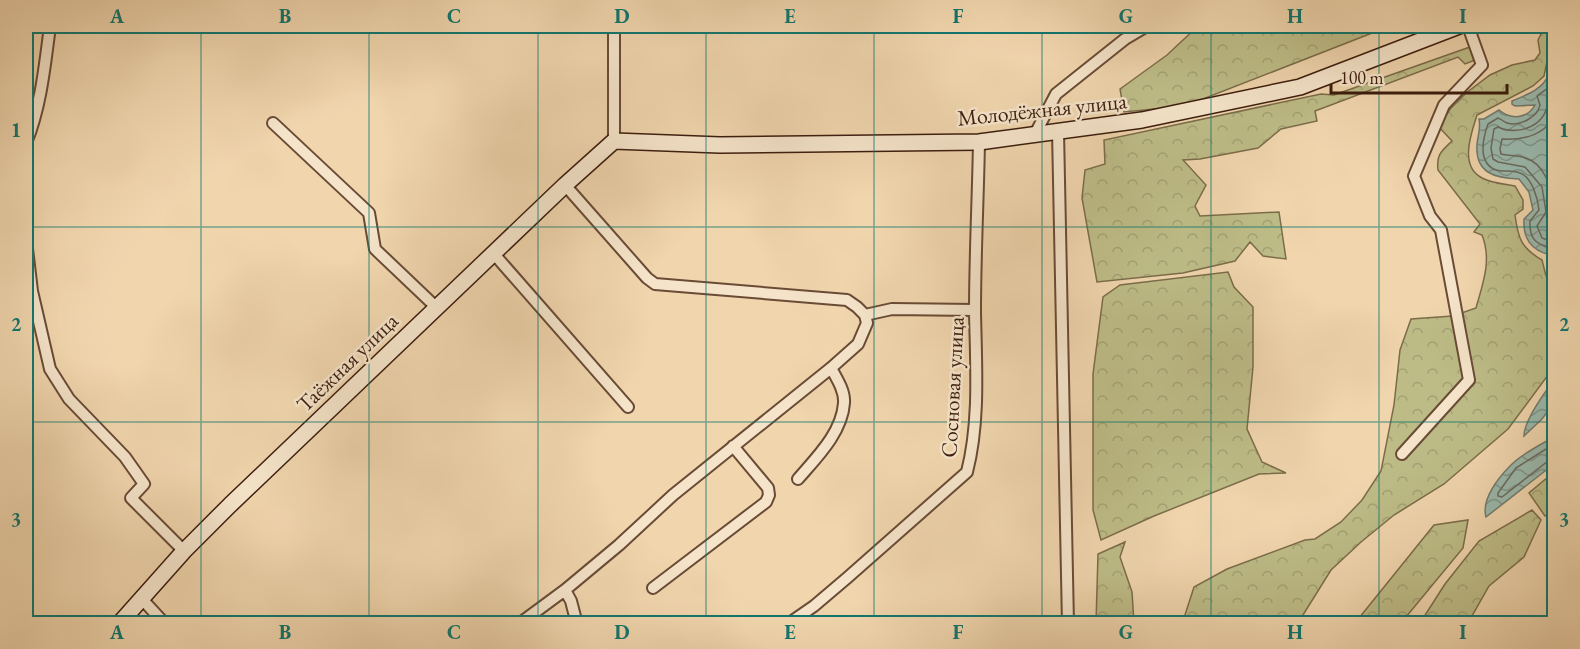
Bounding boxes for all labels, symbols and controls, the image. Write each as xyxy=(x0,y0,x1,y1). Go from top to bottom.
text: A xyxy=(109,3,125,29)
text: B xyxy=(279,3,291,29)
text: C xyxy=(447,3,461,29)
text: D xyxy=(614,3,630,29)
text: E xyxy=(784,3,796,29)
text: F xyxy=(953,3,964,29)
text: G xyxy=(1119,3,1133,29)
text: H xyxy=(1287,3,1303,29)
text: I xyxy=(1459,3,1467,29)
scale bar xyxy=(1331,57,1506,95)
text: 100 m xyxy=(1340,66,1384,89)
street label: Молодёжная улица xyxy=(956,86,1128,133)
text: 1 xyxy=(11,117,21,143)
text: 1 xyxy=(1559,117,1569,143)
street label: Таёжная улица xyxy=(290,306,405,418)
text: 2 xyxy=(11,311,22,337)
text: 2 xyxy=(1559,311,1570,337)
street label: Сосновая улица xyxy=(934,316,971,458)
text: 3 xyxy=(11,506,21,532)
text: 3 xyxy=(1559,506,1569,532)
text: A xyxy=(109,619,125,645)
text: B xyxy=(279,619,291,645)
text: C xyxy=(447,619,461,645)
text: D xyxy=(614,619,630,645)
text: E xyxy=(784,619,796,645)
text: F xyxy=(953,619,964,645)
text: G xyxy=(1119,619,1133,645)
text: H xyxy=(1287,619,1303,645)
text: I xyxy=(1459,619,1467,645)

